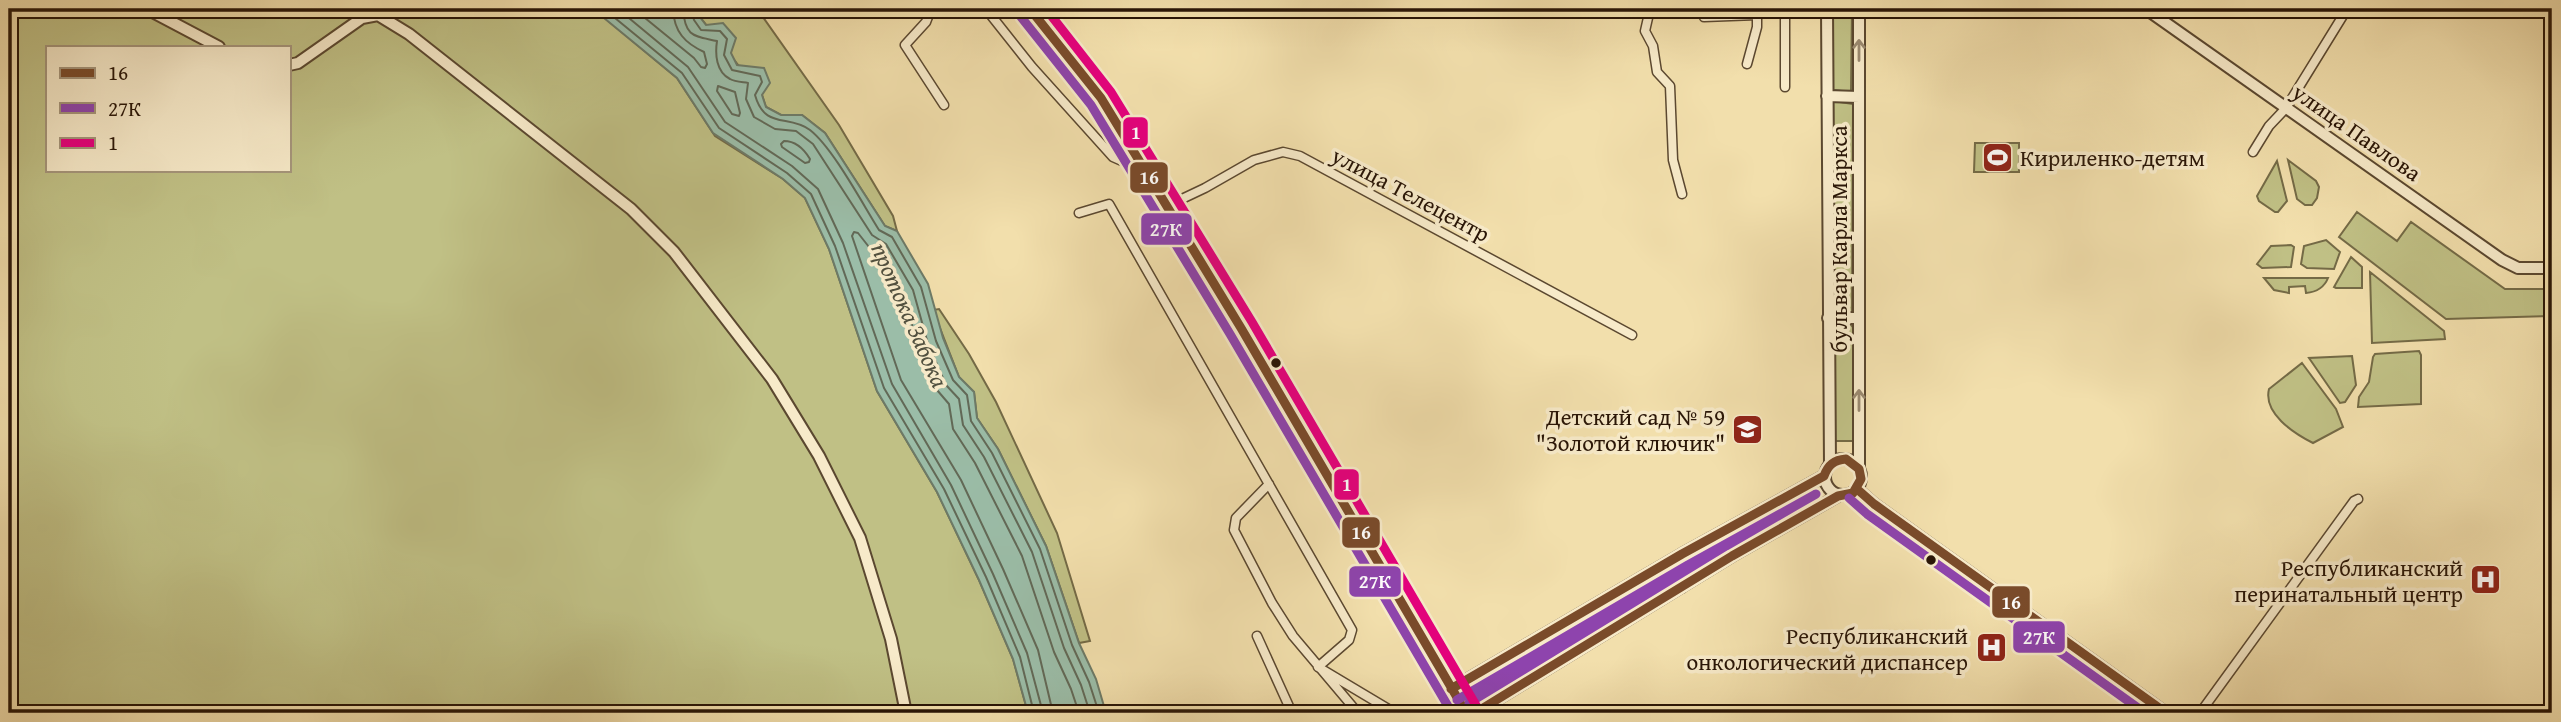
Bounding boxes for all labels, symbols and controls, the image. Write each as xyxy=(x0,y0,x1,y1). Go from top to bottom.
one-way arrow xyxy=(1852,39,1866,62)
legend xyxy=(46,46,290,172)
text: 16 xyxy=(108,57,128,88)
street label: улица Павлова xyxy=(2285,75,2428,189)
text: 27К xyxy=(108,93,141,124)
line badge: 1 xyxy=(1122,116,1149,149)
text: 1 xyxy=(1131,118,1141,146)
street label: бульвар Карла Маркса xyxy=(1822,125,1855,353)
text: 1 xyxy=(108,127,118,158)
street label: улица Телецентр xyxy=(1325,138,1496,250)
sports icon: Кириленко-детям xyxy=(1980,140,2014,174)
place label: Кириленко-детям xyxy=(2020,141,2205,174)
line badge: 16 xyxy=(1129,161,1169,194)
text: 16 xyxy=(1139,163,1159,191)
line badge: 27К xyxy=(1140,212,1193,246)
text: 27К xyxy=(1150,215,1182,243)
water label: протока Забока xyxy=(862,237,958,393)
unlabelled marker xyxy=(1269,356,1283,370)
one-way arrow xyxy=(1852,389,1866,412)
place label: Детский сад № 59 "Золотой ключик" xyxy=(1536,400,1725,459)
school or university icon: Детский сад № 59 "Золотой ключик" xyxy=(1731,412,1765,446)
line badge: 1 xyxy=(1333,468,1360,501)
text: 1 xyxy=(1342,470,1352,498)
line badge: 16 xyxy=(1341,516,1381,549)
text: 16 xyxy=(1351,518,1371,546)
place label: Республиканский перинатальный центр xyxy=(2234,551,2463,610)
unlabelled marker xyxy=(1924,553,1938,567)
hospital icon: Республиканский перинатальный центр xyxy=(2469,563,2503,597)
line badge: 27К xyxy=(1348,565,1402,598)
text: 27К xyxy=(1359,567,1391,595)
line badge: 16 xyxy=(1991,585,2031,619)
text: 16 xyxy=(2001,588,2021,616)
place label: Республиканский онкологический диспансер xyxy=(1687,619,1968,678)
line badge: 27К xyxy=(2012,620,2066,654)
text: 27К xyxy=(2023,623,2055,651)
hospital icon: Республиканский онкологический диспансер xyxy=(1974,631,2008,665)

